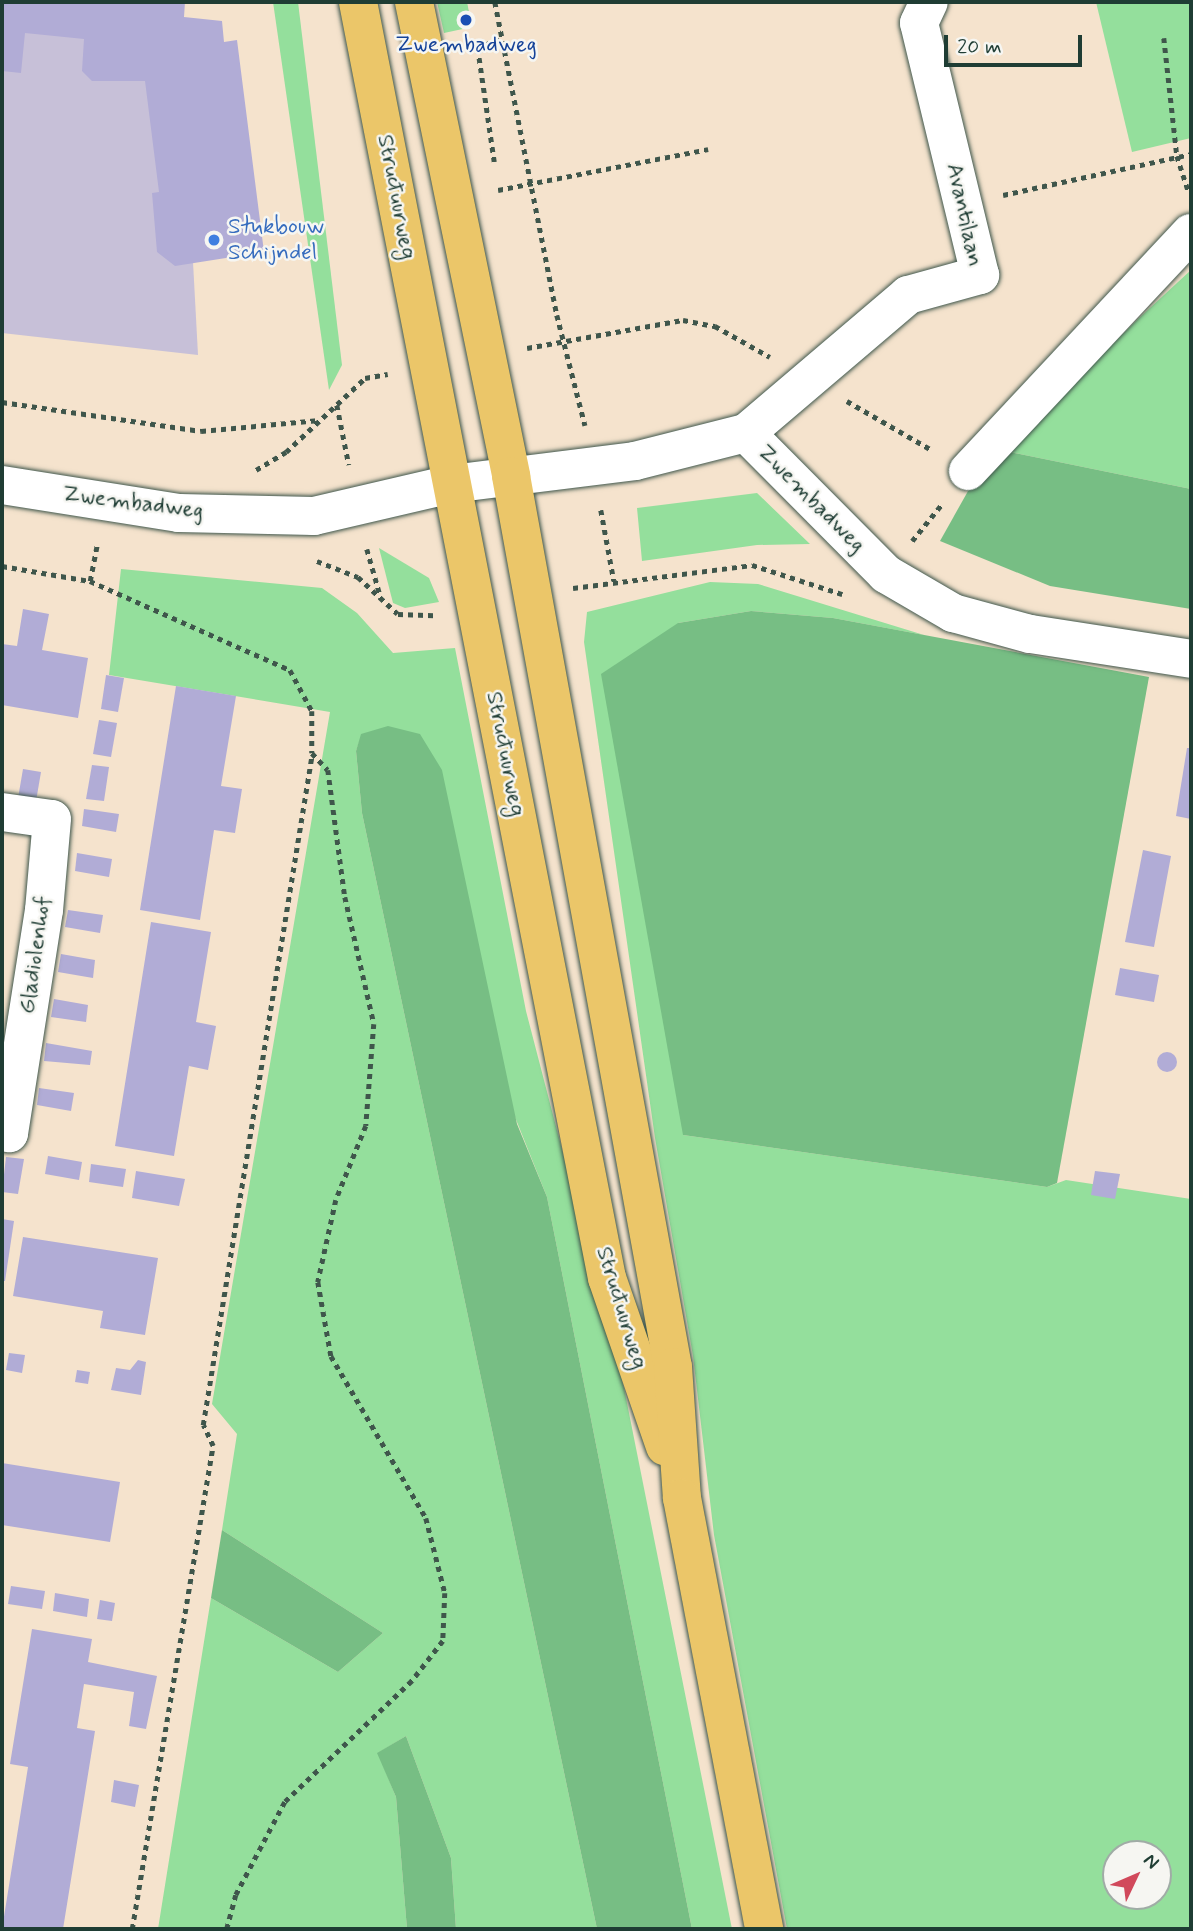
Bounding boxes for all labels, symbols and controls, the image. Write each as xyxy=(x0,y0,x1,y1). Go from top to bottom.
marker: Zwembadweg xyxy=(458,12,474,28)
scale bar xyxy=(948,21,1086,65)
place label: Zwembadweg xyxy=(395,31,537,59)
text: 20 m xyxy=(957,33,1002,61)
street label: Structuurweg xyxy=(370,132,422,262)
street label: Avantilaan xyxy=(940,161,988,269)
place label: Stukbouw Schijndel xyxy=(228,213,324,267)
marker: Stukbouw Schijndel xyxy=(206,232,222,248)
street label: Zwembadweg xyxy=(751,439,871,559)
street label: Zwembadweg xyxy=(61,481,205,525)
street label: Structuurweg xyxy=(479,689,531,819)
street label: Gladiolenhof xyxy=(14,894,58,1016)
street label: Structuurweg xyxy=(589,1243,653,1373)
north arrow xyxy=(1102,1840,1172,1910)
text: N xyxy=(1138,1848,1164,1875)

